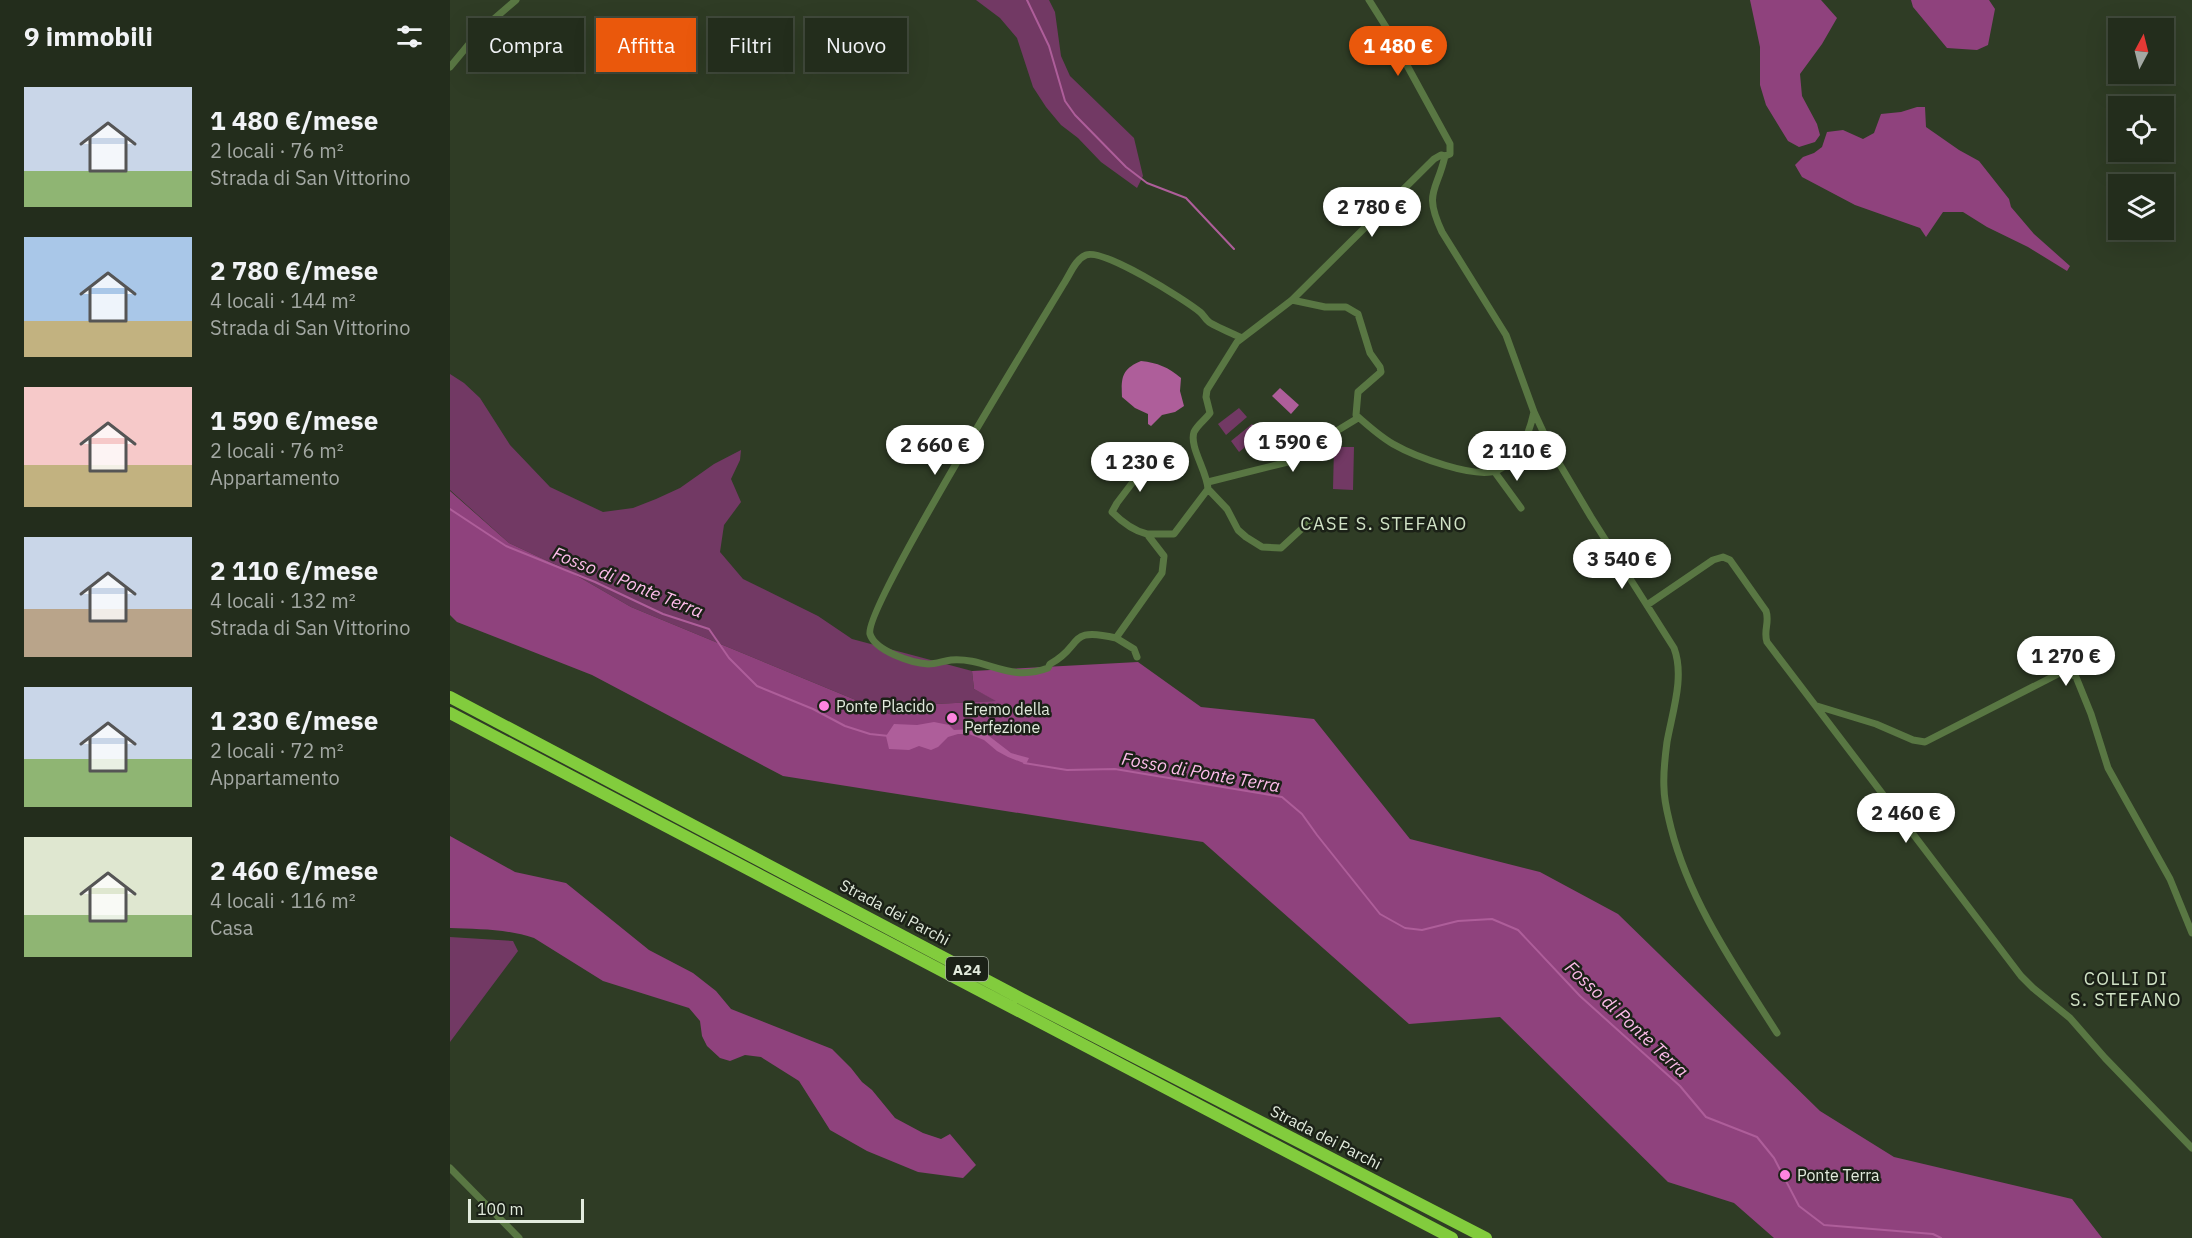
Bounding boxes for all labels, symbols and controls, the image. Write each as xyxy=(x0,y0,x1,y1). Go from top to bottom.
chip: Compra xyxy=(468,18,584,72)
chip: Affitta xyxy=(596,18,696,72)
chip: Filtri xyxy=(708,18,793,72)
chip: Nuovo xyxy=(805,18,907,72)
north arrow xyxy=(2108,18,2174,84)
map controls xyxy=(2108,18,2174,240)
text: 9 immobili xyxy=(24,19,153,53)
icon: filters xyxy=(393,20,426,53)
pin: 1 480 € xyxy=(1343,26,1453,77)
text: 1 480 € xyxy=(1363,32,1433,59)
button: locate xyxy=(2108,96,2174,162)
text: 1 480 €/mese xyxy=(210,103,378,137)
icon: home xyxy=(72,111,144,183)
text: 2 locali · 76 m² xyxy=(210,137,344,164)
text: Strada di San Vittorino xyxy=(210,164,410,191)
button: layers xyxy=(2108,174,2174,240)
pin: 2 780 € xyxy=(1317,187,1427,238)
text: 2 780 € xyxy=(1337,193,1407,220)
text: 2 780 €/mese xyxy=(210,253,378,287)
icon: home xyxy=(72,261,144,333)
text: 4 locali · 144 m² xyxy=(210,287,356,314)
text: Strada di San Vittorino xyxy=(210,314,410,341)
text: 1 590 €/mese xyxy=(210,403,378,437)
icon: home xyxy=(72,411,144,483)
pin: 1 590 € xyxy=(1238,422,1348,473)
pin: 2 660 € xyxy=(880,425,990,476)
text: 1 590 € xyxy=(1258,428,1328,455)
text: 2 660 € xyxy=(900,431,970,458)
pin: 2 110 € xyxy=(1462,431,1572,482)
text: 2 locali · 76 m² xyxy=(210,437,344,464)
text: 2 110 € xyxy=(1482,437,1552,464)
pin: 1 230 € xyxy=(1085,442,1195,493)
text: 1 230 € xyxy=(1105,448,1175,475)
text: Appartamento xyxy=(210,464,340,491)
district label: CASE S. STEFANO xyxy=(1300,512,1468,535)
pin: 3 540 € xyxy=(1567,539,1677,590)
water label: Fosso di Ponte Terra xyxy=(549,541,707,623)
text: 3 540 € xyxy=(1587,545,1657,572)
text: 2 110 €/mese xyxy=(210,553,378,587)
icon: home xyxy=(72,561,144,633)
text: 4 locali · 132 m² xyxy=(210,587,356,614)
text: Strada di San Vittorino xyxy=(210,614,410,641)
pin: 1 270 € xyxy=(2011,636,2121,687)
text: 1 270 € xyxy=(2031,642,2101,669)
place label: Ponte Placido xyxy=(836,696,934,716)
marker: Ponte Placido xyxy=(817,699,831,713)
place label: Eremo della Perfezione xyxy=(964,699,1050,737)
text: 1 230 €/mese xyxy=(210,703,378,737)
icon: home xyxy=(72,711,144,783)
marker: Eremo della Perfezione xyxy=(945,711,959,725)
text: 2 locali · 72 m² xyxy=(210,737,344,764)
water label: Fosso di Ponte Terra xyxy=(1120,747,1282,797)
text: Appartamento xyxy=(210,764,340,791)
pin: 2 460 € xyxy=(1851,793,1961,844)
text: 2 460 € xyxy=(1871,799,1941,826)
text: 2 460 €/mese xyxy=(210,853,378,887)
icon: home xyxy=(72,861,144,933)
street label: Strada dei Parchi xyxy=(837,875,953,949)
text: 4 locali · 116 m² xyxy=(210,887,356,914)
text: Casa xyxy=(210,914,254,941)
water label: Fosso di Ponte Terra xyxy=(1560,956,1694,1082)
road number: A24 xyxy=(946,957,988,981)
district label: COLLI DI S. STEFANO xyxy=(2070,967,2182,1011)
street label: Strada dei Parchi xyxy=(1267,1100,1385,1174)
place label: Ponte Terra xyxy=(1797,1165,1880,1185)
marker: Ponte Terra xyxy=(1778,1168,1792,1182)
scale bar xyxy=(468,1196,584,1224)
text: 100 m xyxy=(477,1199,524,1219)

